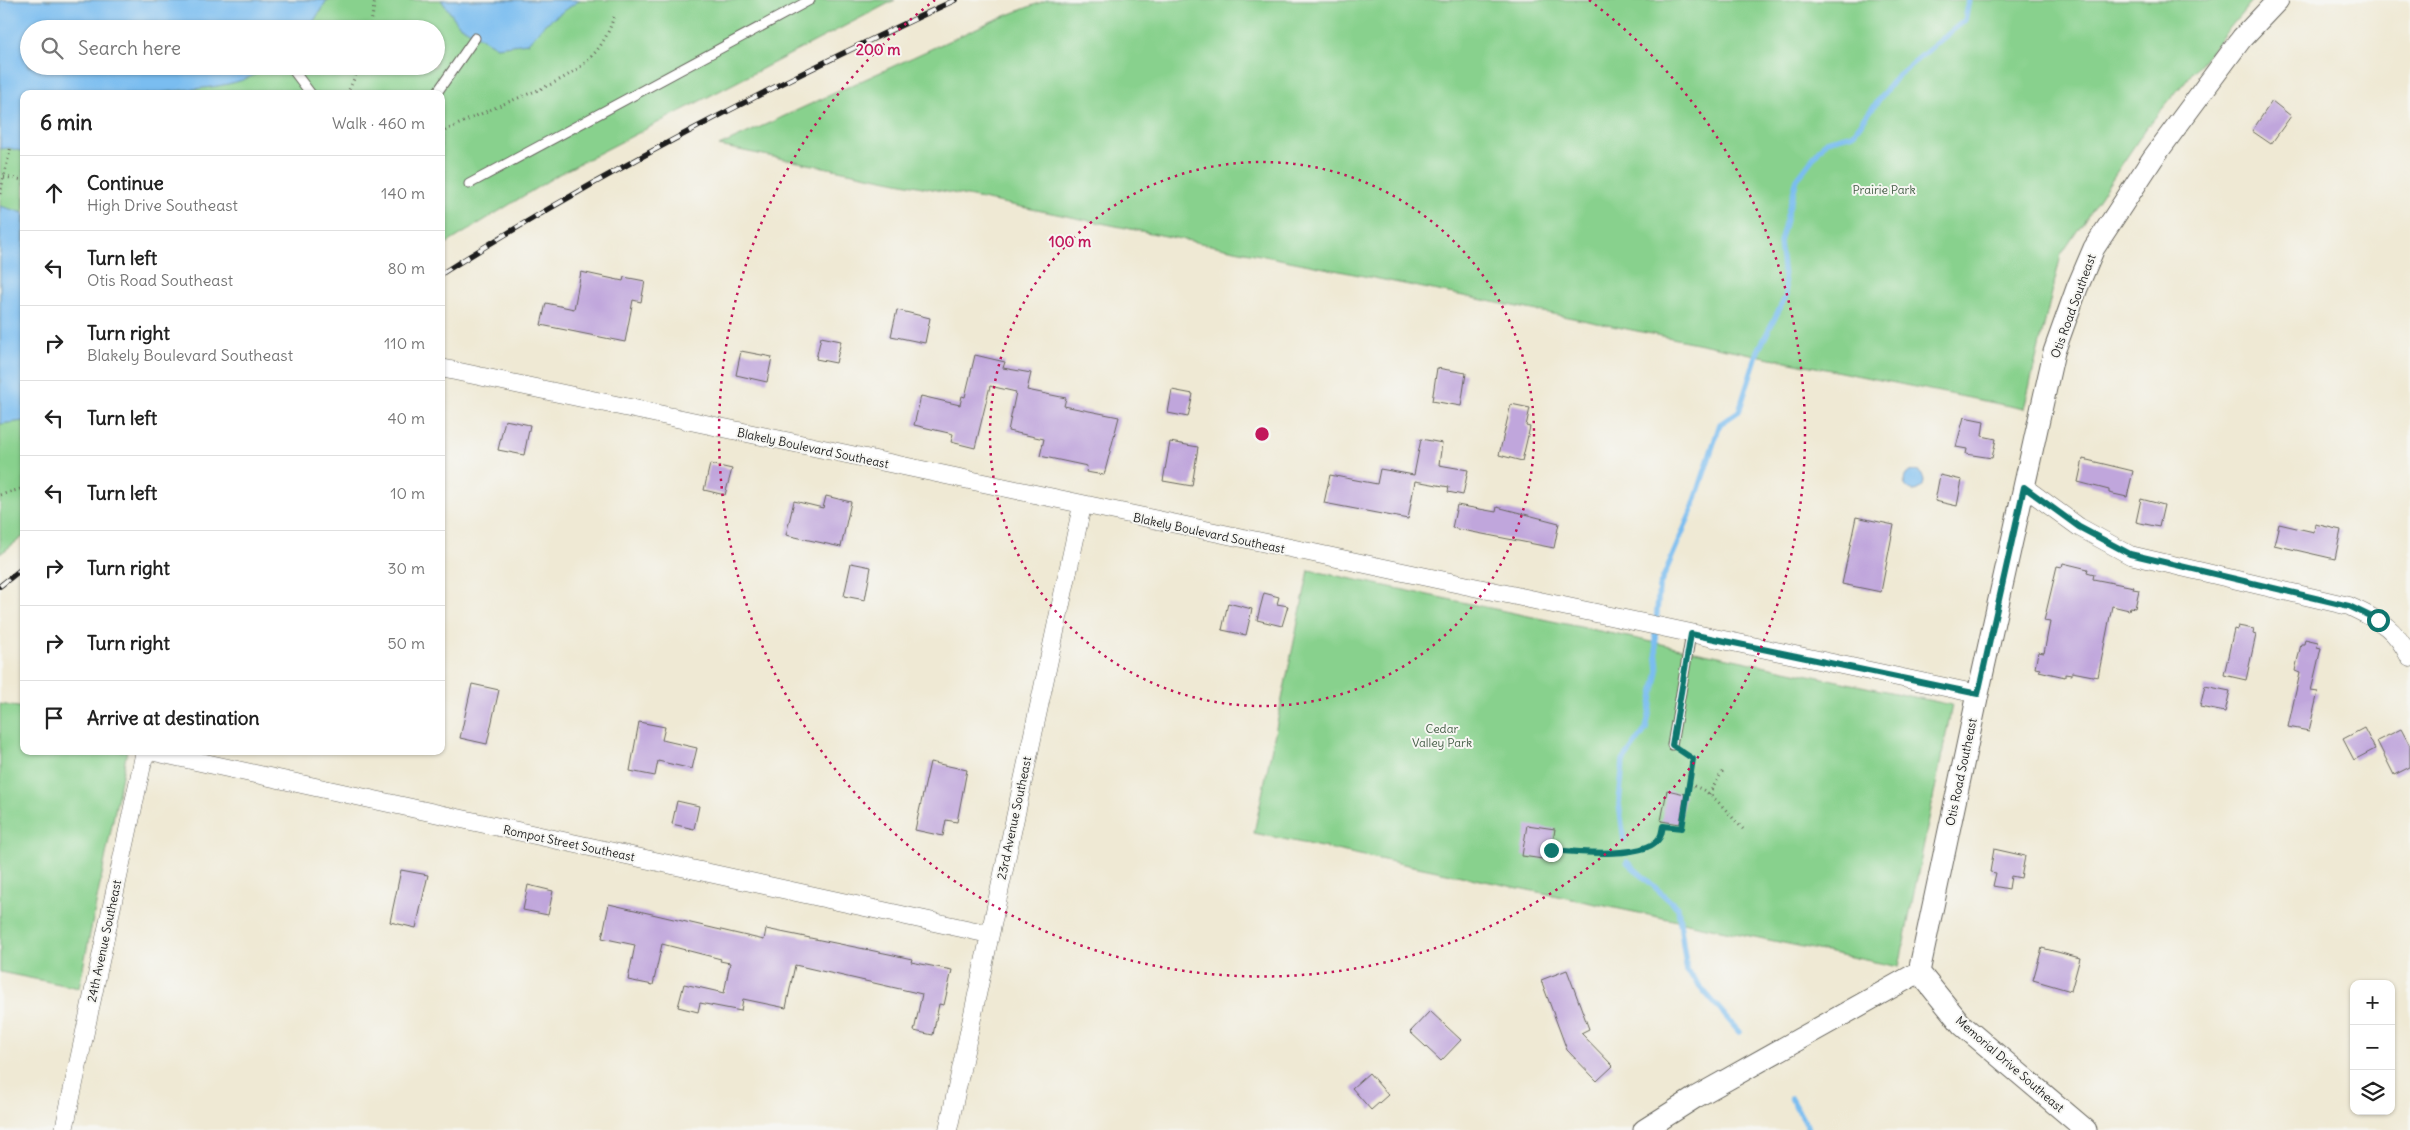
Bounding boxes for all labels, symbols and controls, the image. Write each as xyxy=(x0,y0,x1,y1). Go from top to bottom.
search box xyxy=(20,20,445,75)
icon: search xyxy=(38,34,66,62)
text: Search here xyxy=(78,36,181,60)
text: 200 m xyxy=(856,40,900,59)
text: 6 min xyxy=(40,109,92,136)
text: Walk · 460 m xyxy=(332,113,425,133)
text: Continue xyxy=(87,171,164,195)
icon: ahead xyxy=(40,179,68,207)
park label: Prairie Park xyxy=(1852,182,1916,197)
text: 140 m xyxy=(381,183,425,203)
text: High Drive Southeast xyxy=(87,195,238,215)
text: 100 m xyxy=(1049,232,1091,251)
text: Turn left xyxy=(87,246,157,270)
street label: Otis Road Southeast xyxy=(2047,252,2099,360)
icon: left xyxy=(40,254,68,282)
text: 80 m xyxy=(387,258,425,278)
text: Otis Road Southeast xyxy=(87,270,233,290)
text: Turn right xyxy=(87,321,170,345)
icon: right xyxy=(40,329,68,357)
text: 110 m xyxy=(384,333,425,353)
text: Blakely Boulevard Southeast xyxy=(87,345,293,365)
icon: left xyxy=(40,404,68,432)
text: Turn left xyxy=(87,406,157,430)
text: 40 m xyxy=(387,408,425,428)
street label: Blakely Boulevard Southeast xyxy=(736,425,890,471)
centre of rings xyxy=(1253,425,1271,443)
icon: left xyxy=(40,479,68,507)
text: Turn left xyxy=(87,481,157,505)
text: 10 m xyxy=(390,483,425,503)
street label: Blakely Boulevard Southeast xyxy=(1132,510,1286,556)
icon: right xyxy=(40,554,68,582)
text: Turn right xyxy=(87,556,170,580)
text: 30 m xyxy=(388,558,425,578)
route start xyxy=(2367,609,2390,632)
icon: right xyxy=(40,629,68,657)
text: Turn right xyxy=(87,631,170,655)
text: 50 m xyxy=(387,633,425,653)
icon: arrive xyxy=(40,704,68,732)
text: Arrive at destination xyxy=(87,706,260,730)
street label: Otis Road Southeast xyxy=(1942,717,1980,827)
park label: Cedar Valley Park xyxy=(1412,721,1472,750)
street label: 23rd Avenue Southeast xyxy=(994,755,1034,881)
street label: Rompot Street Southeast xyxy=(502,822,636,864)
route end xyxy=(1540,839,1563,862)
street label: 24th Avenue Southeast xyxy=(84,879,124,1003)
map controls xyxy=(2350,980,2395,1115)
button: + xyxy=(2350,980,2395,1025)
street label: Memorial Drive Southeast xyxy=(1953,1013,2067,1115)
button: − xyxy=(2350,1025,2395,1070)
button: layers xyxy=(2350,1070,2395,1115)

